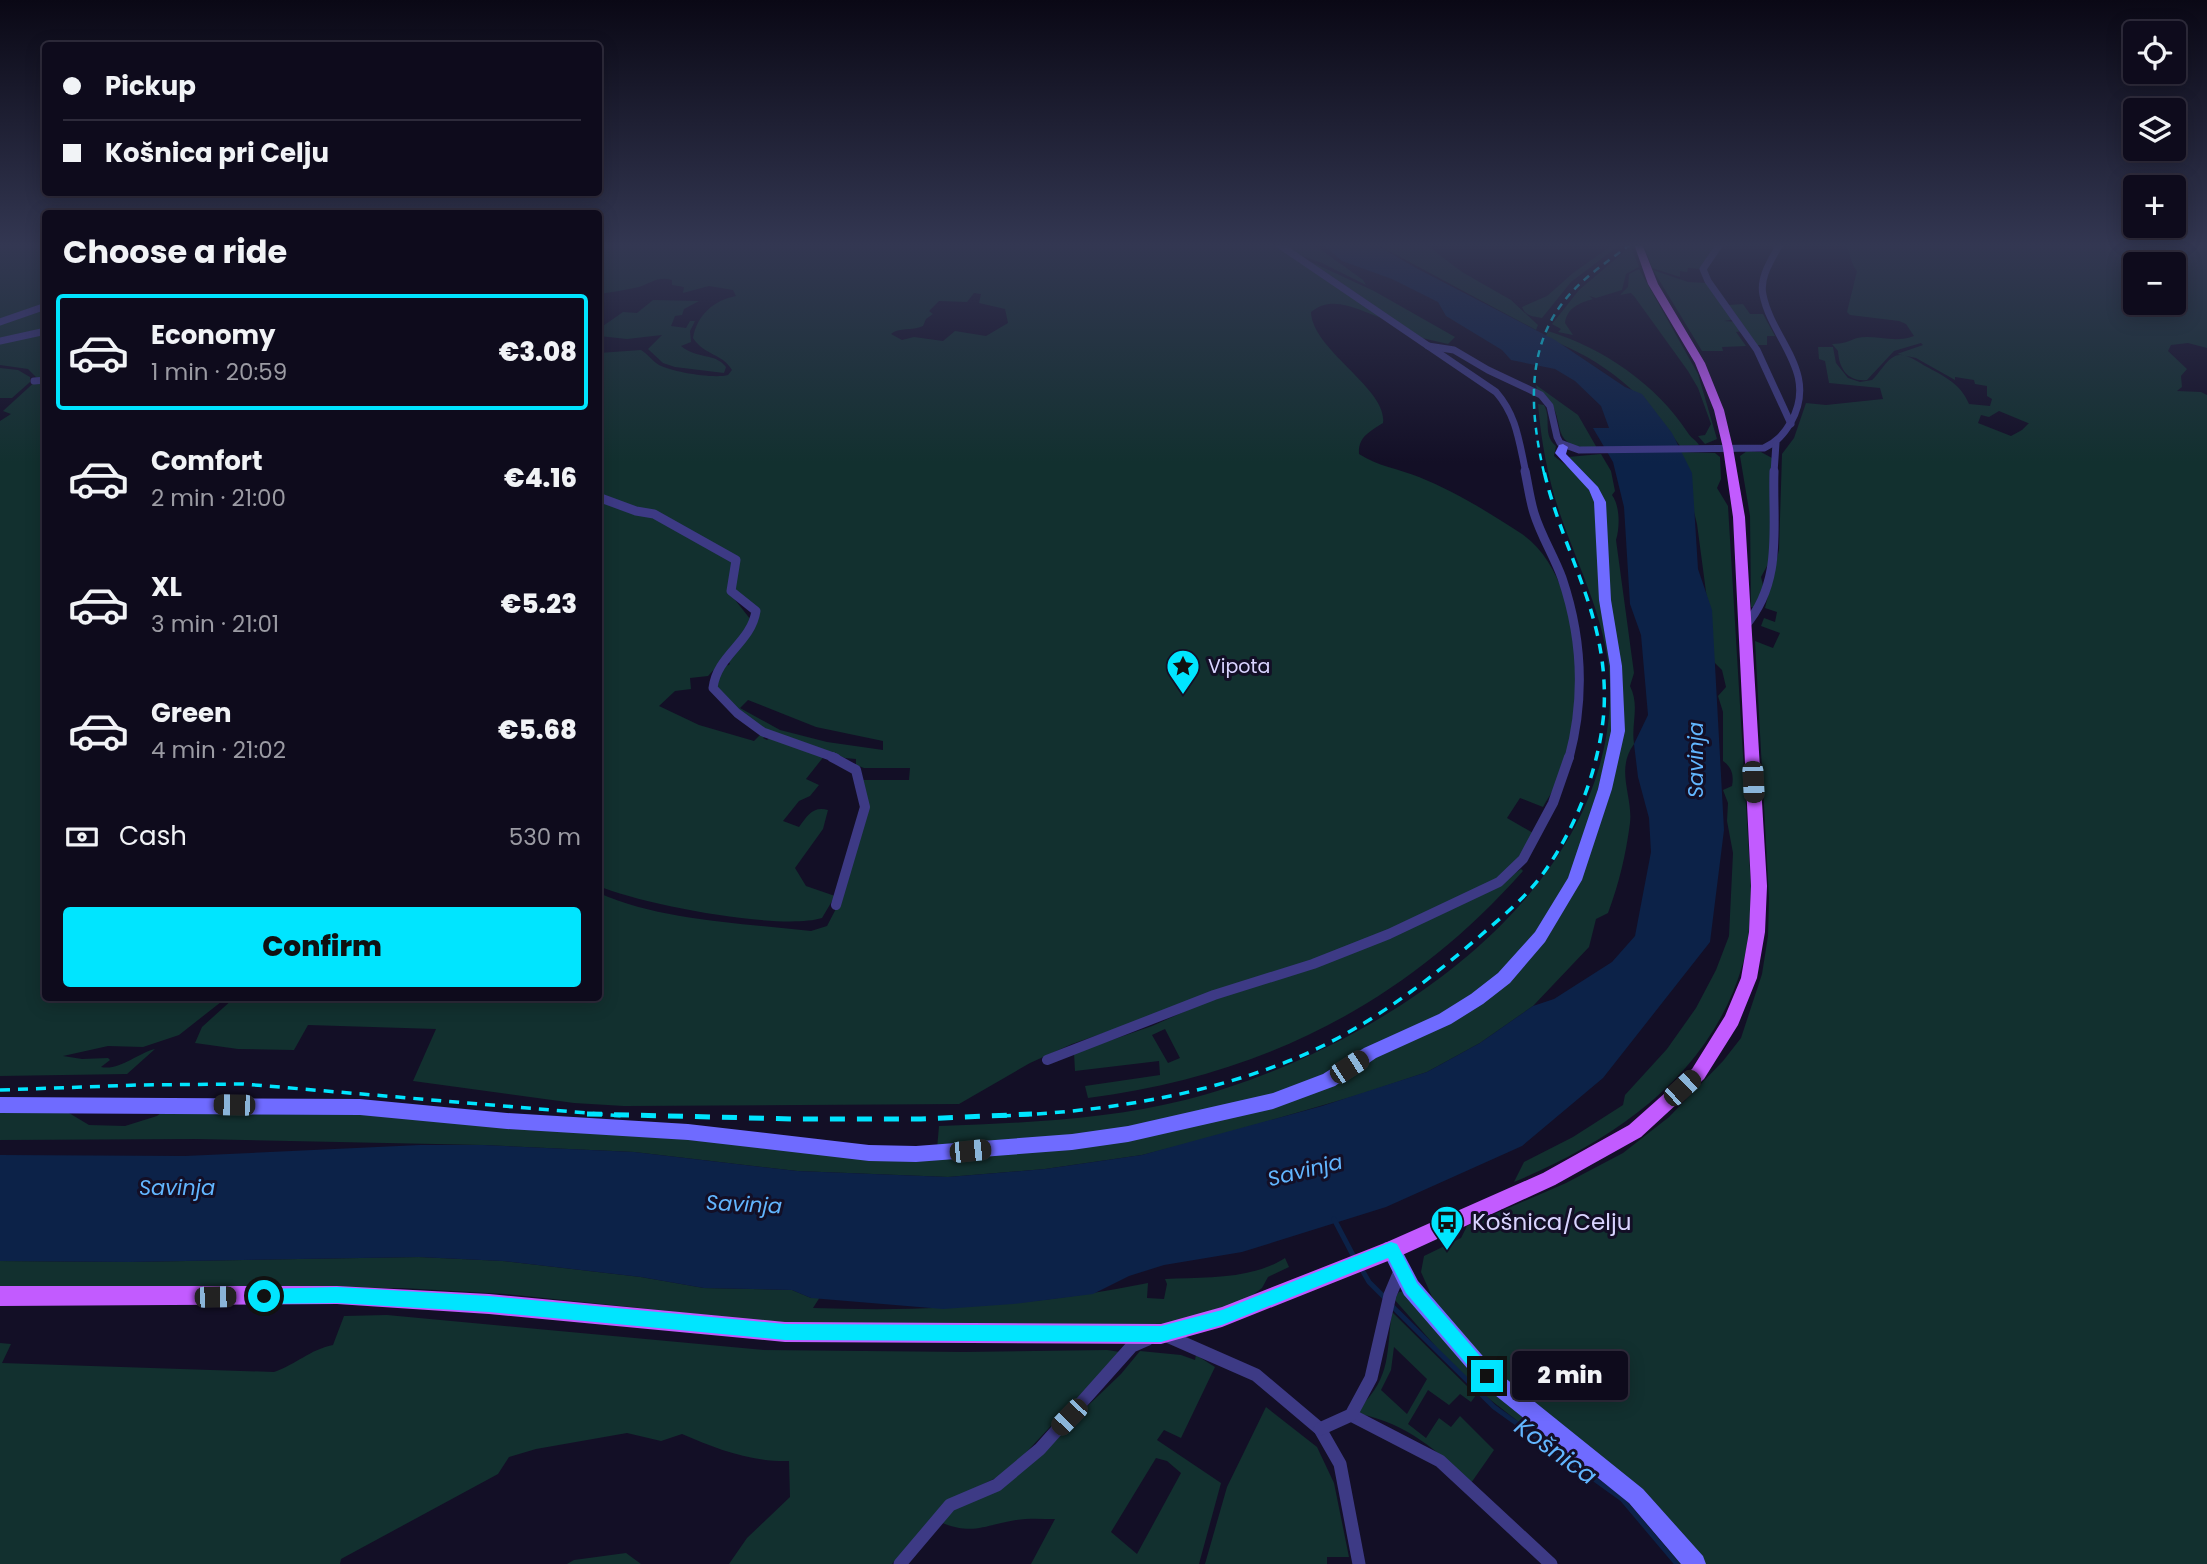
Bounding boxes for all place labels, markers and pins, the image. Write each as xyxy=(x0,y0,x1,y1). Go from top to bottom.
place icon: Vipota xyxy=(1164,647,1202,696)
place label: Vipota xyxy=(1208,653,1270,680)
bus stop icon: Košnica/Celju xyxy=(1428,1203,1466,1252)
place label: Košnica/Celju xyxy=(1472,1206,1631,1238)

